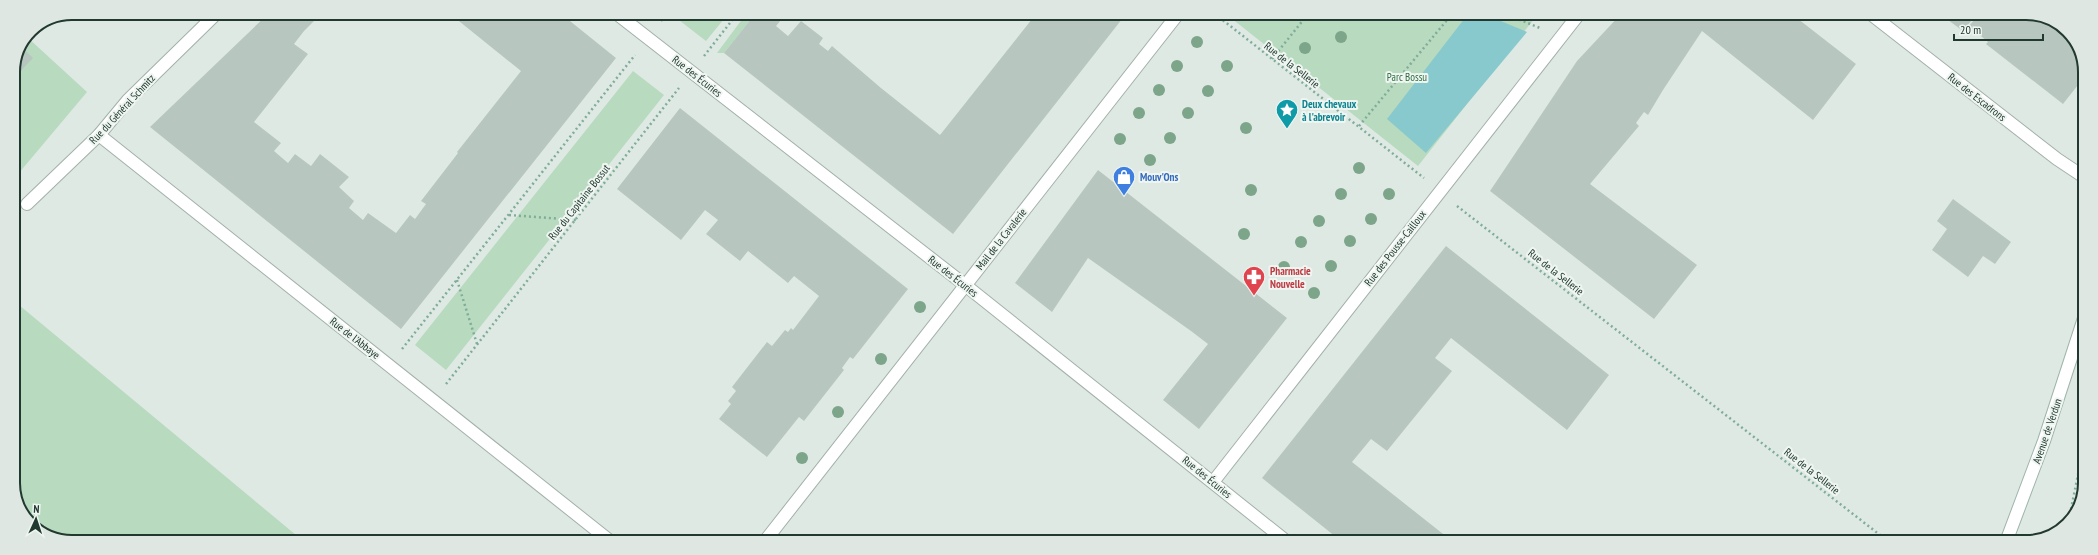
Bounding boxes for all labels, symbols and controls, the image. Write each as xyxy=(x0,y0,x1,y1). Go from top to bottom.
scale bar xyxy=(1954,16,2043,42)
text: 20 m xyxy=(1960,22,1981,37)
street label: Rue de la Sellerie xyxy=(1261,39,1323,91)
street label: Rue des Écuries xyxy=(669,52,725,100)
park label: Parc Bossu xyxy=(1387,70,1427,84)
street label: Rue des Escadrons xyxy=(1945,70,2009,124)
street label: Rue du Général Schmitz xyxy=(86,71,158,147)
place icon: Deux chevaux à l'abrevoir xyxy=(1274,97,1300,130)
place label: Deux chevaux à l'abrevoir xyxy=(1302,97,1357,124)
street label: Rue du Capitaine Bossut xyxy=(545,161,613,243)
shop icon: Mouv'Ons xyxy=(1111,164,1137,197)
place label: Mouv'Ons xyxy=(1140,170,1179,184)
street label: Mail de la Cavalerie xyxy=(973,205,1030,273)
street label: Rue des Pousse-Cailloux xyxy=(1361,207,1429,289)
street label: Rue de la Sellerie xyxy=(1525,246,1587,298)
street label: Rue des Écuries xyxy=(925,252,981,300)
pharmacy icon: Pharmacie Nouvelle xyxy=(1241,264,1267,297)
place label: Pharmacie Nouvelle xyxy=(1270,264,1311,291)
street label: Rue de l'Abbaye xyxy=(327,314,383,362)
street label: Avenue de Verdun xyxy=(2029,396,2065,465)
street label: Rue de la Sellerie xyxy=(1781,445,1843,497)
street label: Rue des Écuries xyxy=(1180,453,1235,501)
north arrow xyxy=(16,499,56,539)
text: N xyxy=(33,502,40,516)

